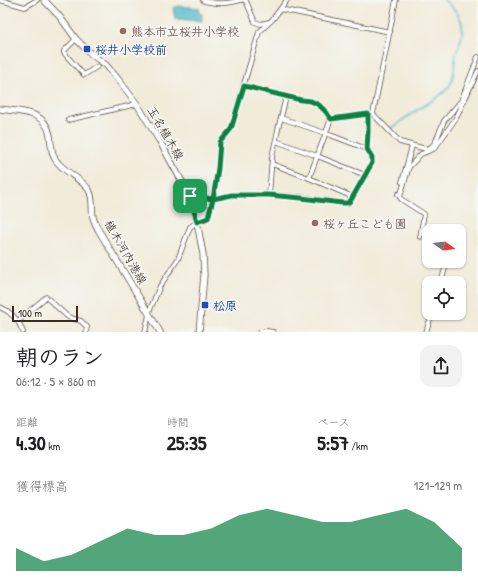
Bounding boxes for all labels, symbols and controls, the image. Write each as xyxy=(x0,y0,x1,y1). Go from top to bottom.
place label: 熊本市立桜井小学校 xyxy=(131,23,239,40)
marker: 熊本市立桜井小学校 xyxy=(118,26,128,36)
place label: 桜井小学校前 xyxy=(95,41,167,58)
marker: 桜井小学校前 xyxy=(82,44,92,54)
street label: 玉名植木線 xyxy=(144,103,188,163)
pin xyxy=(173,179,207,213)
icon: arrive xyxy=(179,185,201,207)
place label: 桜ヶ丘こども園 xyxy=(323,215,407,232)
street label: 植木河内港線 xyxy=(101,217,151,287)
marker: 桜ヶ丘こども園 xyxy=(310,218,320,228)
north arrow xyxy=(422,224,466,268)
map controls xyxy=(422,224,466,320)
button: locate xyxy=(422,276,466,320)
place label: 松原 xyxy=(213,297,237,314)
marker: 松原 xyxy=(200,300,210,310)
scale bar xyxy=(12,304,78,323)
text: 100 m xyxy=(18,306,42,320)
text: 朝のラン xyxy=(16,342,104,372)
button: share xyxy=(420,345,462,387)
text: 06:12 · 5 × 860 m xyxy=(16,372,96,390)
text: 距離 xyxy=(16,415,38,429)
text: 時間 xyxy=(167,415,189,429)
text: ペース xyxy=(317,415,350,429)
text: 4.30 xyxy=(16,429,46,456)
text: 25:35 xyxy=(167,429,207,456)
text: 5:57 xyxy=(317,429,349,456)
text: km xyxy=(46,439,60,453)
text: /km xyxy=(349,439,368,453)
text: 121–129 m xyxy=(414,476,462,494)
text: 獲得標高 xyxy=(16,477,68,495)

